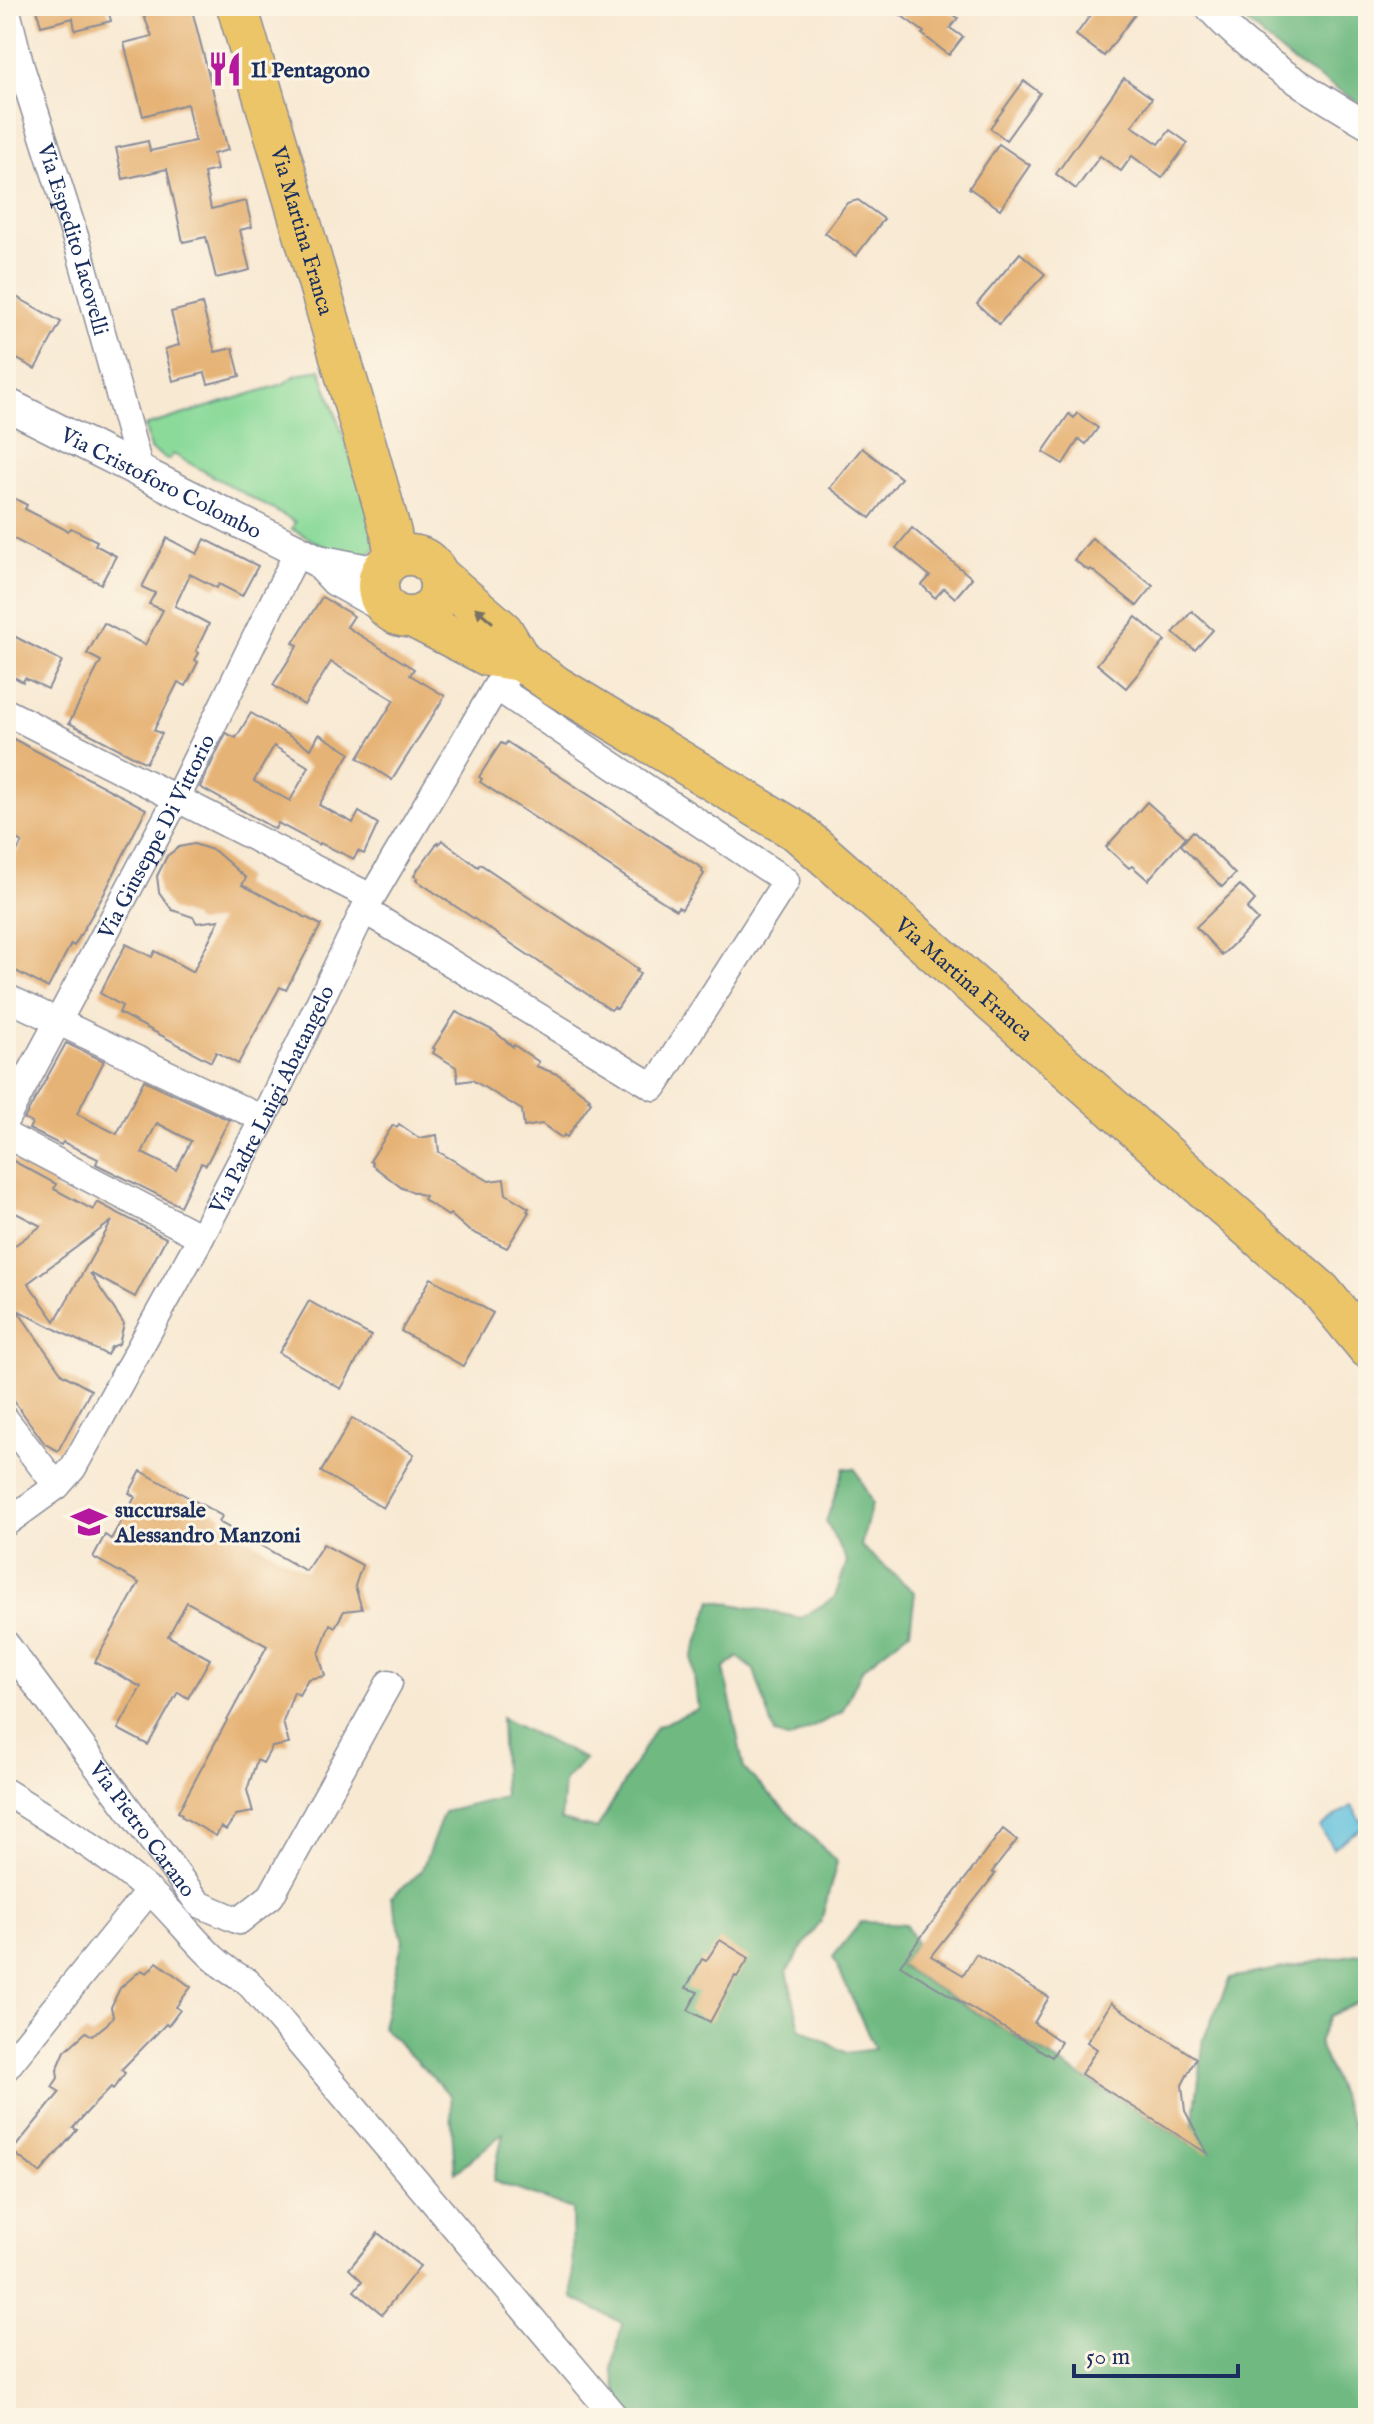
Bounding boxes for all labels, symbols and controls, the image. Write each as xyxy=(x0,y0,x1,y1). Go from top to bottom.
restaurant icon: Il Pentagono xyxy=(206,50,244,88)
place label: Il Pentagono xyxy=(251,57,370,85)
street label: Via Espedito Iacovelli xyxy=(30,139,114,339)
street label: Via Martina Franca xyxy=(263,142,339,319)
street label: Via Cristoforo Colombo xyxy=(54,421,266,546)
one-way arrow xyxy=(474,606,493,624)
street label: Via Giuseppe Di Vittorio xyxy=(92,730,222,945)
street label: Via Martina Franca xyxy=(888,911,1038,1048)
street label: Via Padre Luigi Abatangelo xyxy=(203,981,342,1220)
place label: succursale Alessandro Manzoni xyxy=(114,1497,301,1550)
school or university icon: succursale Alessandro Manzoni xyxy=(70,1503,108,1541)
street label: Via Pietro Carano xyxy=(81,1756,201,1903)
scale bar xyxy=(1074,2328,1238,2378)
text: 50 m xyxy=(1086,2342,1130,2373)

